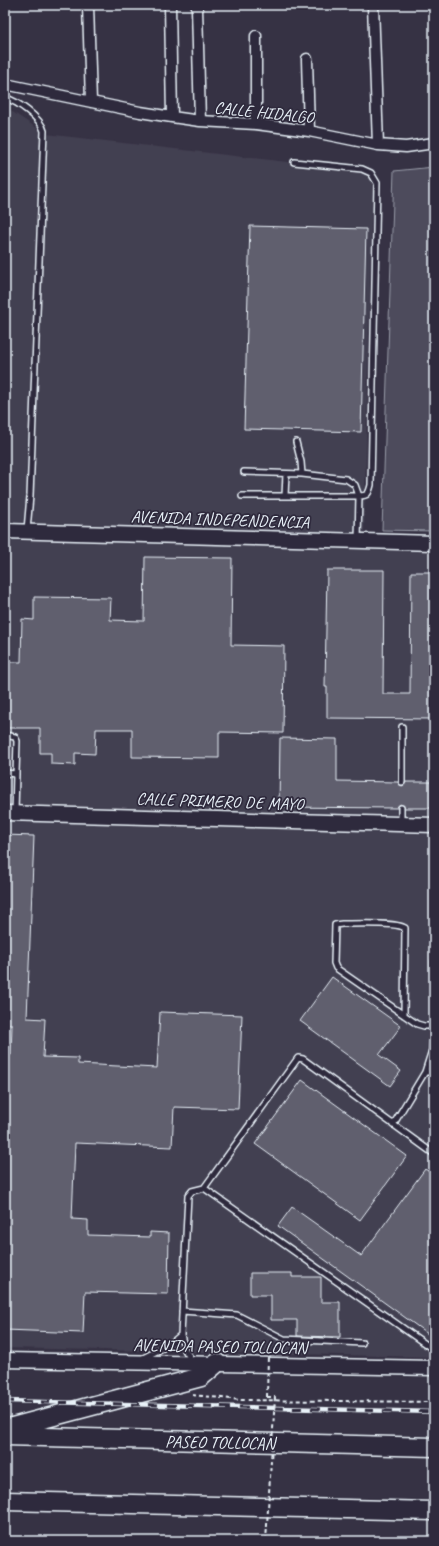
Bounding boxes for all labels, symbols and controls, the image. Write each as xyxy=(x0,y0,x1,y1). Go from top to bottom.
street label: CALLE HIDALGO xyxy=(213,97,316,128)
street label: AVENIDA INDEPENDENCIA xyxy=(131,506,311,533)
street label: CALLE PRIMERO DE MAYO xyxy=(136,788,305,815)
street label: AVENIDA PASEO TOLLOCAN xyxy=(133,1334,310,1359)
street label: PASEO TOLLOCAN xyxy=(165,1431,278,1454)

